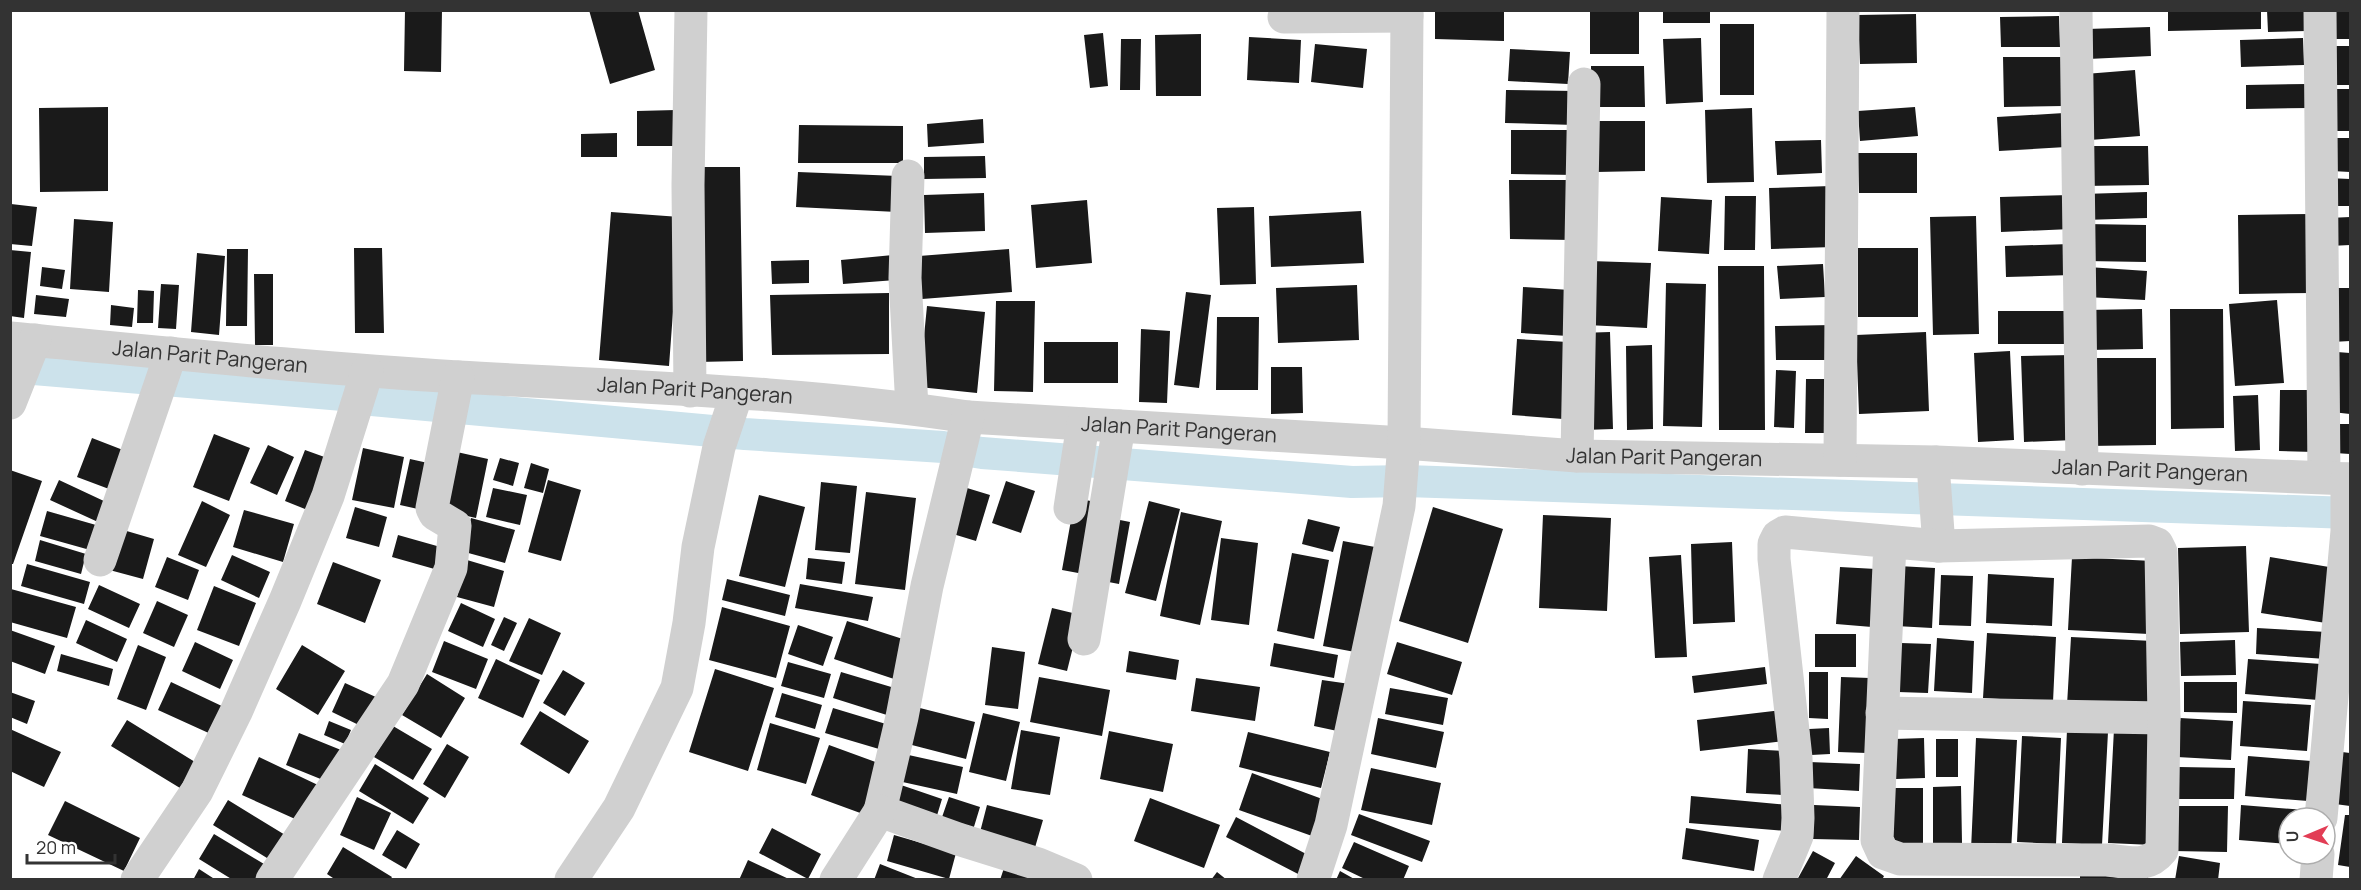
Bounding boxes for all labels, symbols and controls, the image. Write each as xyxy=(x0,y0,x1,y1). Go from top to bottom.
street label: Jalan Parit Pangeran xyxy=(111,333,309,379)
street label: Jalan Parit Pangeran xyxy=(596,369,794,410)
street label: Jalan Parit Pangeran xyxy=(1080,409,1278,448)
street label: Jalan Parit Pangeran xyxy=(1565,440,1762,472)
street label: Jalan Parit Pangeran xyxy=(2052,452,2249,488)
north arrow xyxy=(2277,806,2337,866)
scale bar xyxy=(27,827,116,865)
text: U xyxy=(2281,830,2303,843)
text: 20 m xyxy=(36,835,76,859)

